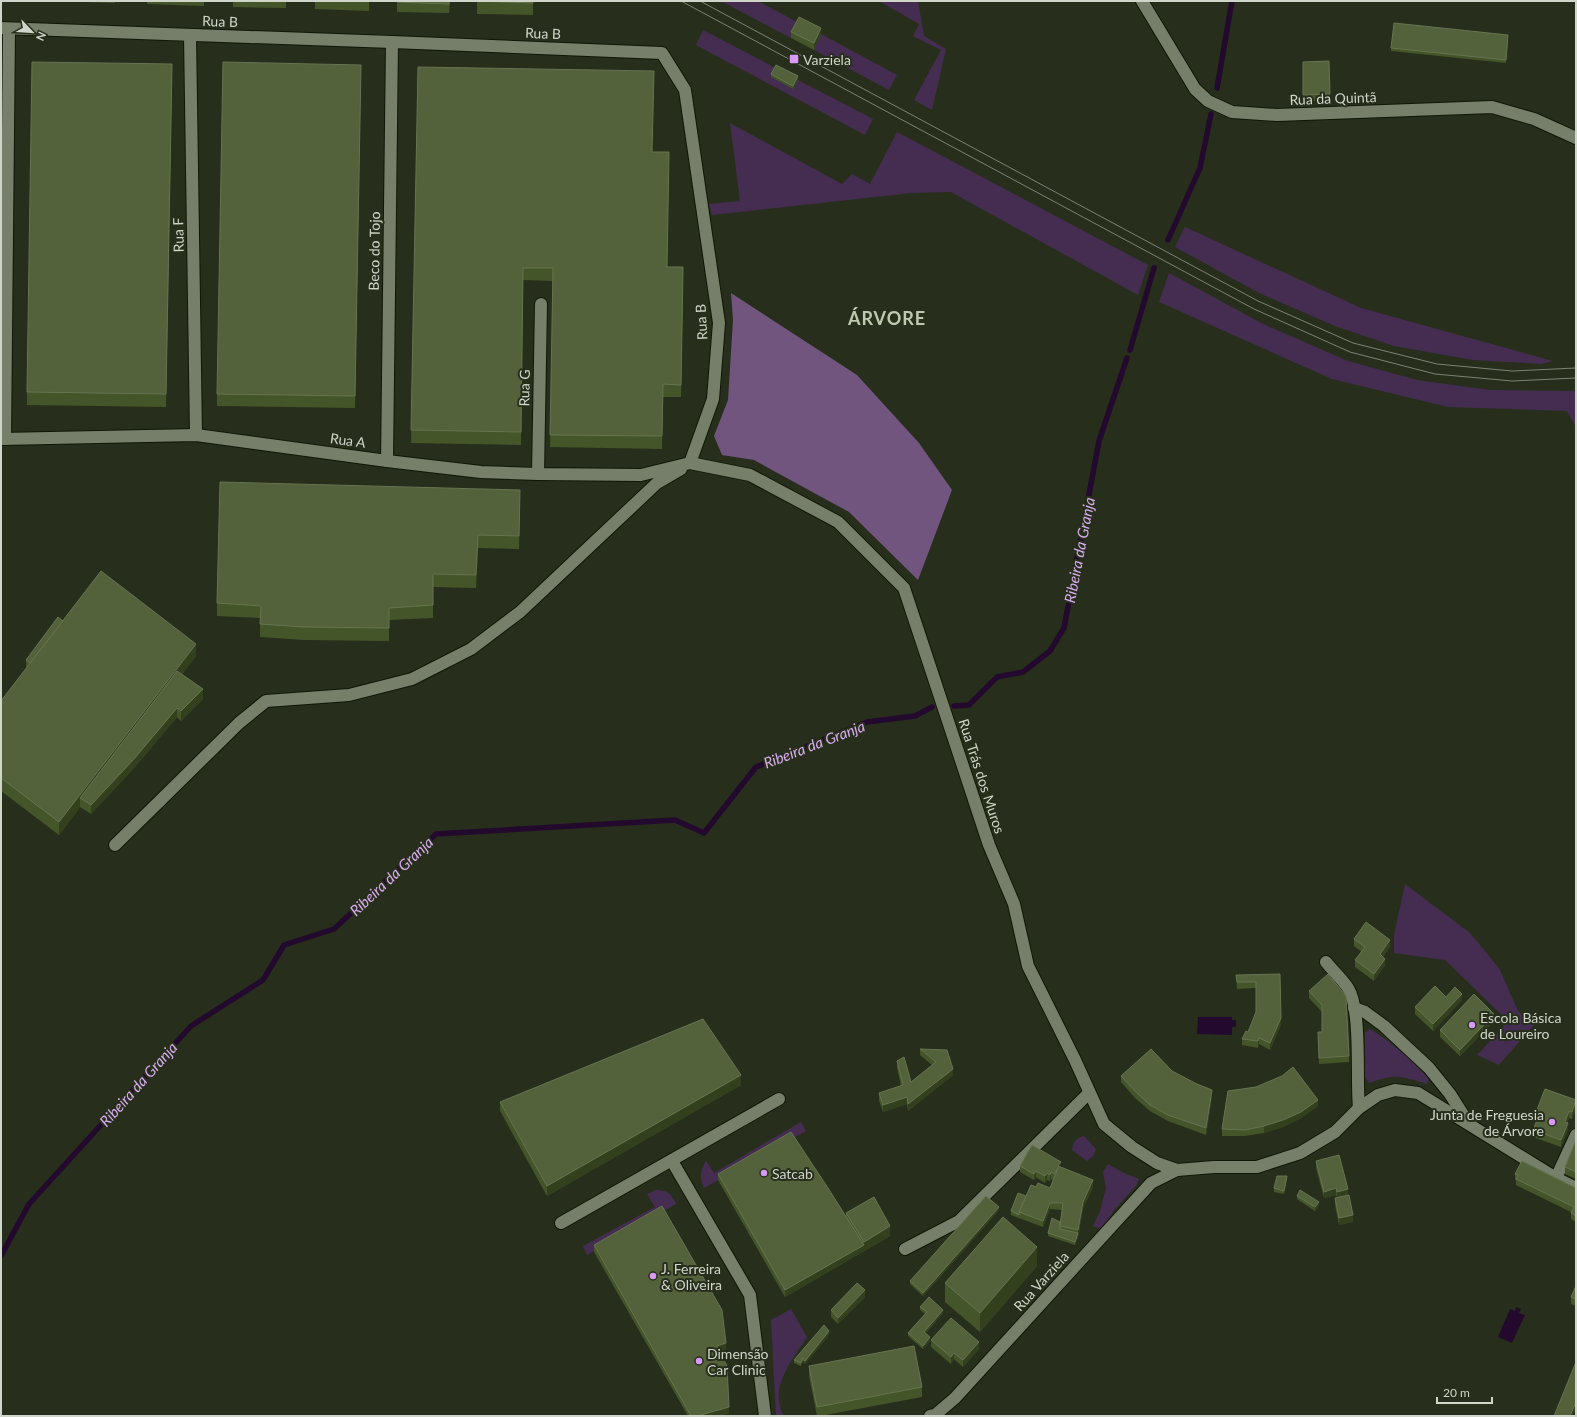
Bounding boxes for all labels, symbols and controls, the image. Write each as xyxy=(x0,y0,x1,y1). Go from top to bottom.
north arrow xyxy=(12,12,52,52)
street label: Rua B xyxy=(202,12,238,30)
street label: Rua B xyxy=(525,24,561,42)
text: N xyxy=(34,30,49,43)
place label: Varziela xyxy=(803,51,851,68)
marker: Varziela xyxy=(788,53,800,65)
street label: Rua da Quintã xyxy=(1289,88,1377,108)
street label: Beco do Tojo xyxy=(365,211,383,291)
street label: Rua F xyxy=(169,217,187,253)
street label: Rua B xyxy=(692,304,710,340)
district label: ÁRVORE xyxy=(847,307,926,329)
street label: Rua G xyxy=(515,369,533,407)
street label: Rua A xyxy=(329,429,367,451)
water label: Ribeira da Granja xyxy=(1060,495,1098,604)
water label: Ribeira da Granja xyxy=(761,716,868,772)
street label: Rua Trás dos Muros xyxy=(955,716,1009,836)
water label: Ribeira da Granja xyxy=(346,833,437,919)
place label: Escola Básica de Loureiro xyxy=(1480,1009,1561,1042)
marker: Escola Básica de Loureiro xyxy=(1467,1020,1477,1030)
water label: Ribeira da Granja xyxy=(95,1038,181,1130)
place label: Junta de Freguesia de Árvore xyxy=(1430,1106,1544,1139)
marker: Junta de Freguesia de Árvore xyxy=(1547,1117,1557,1127)
place label: Satcab xyxy=(772,1165,813,1182)
marker: Satcab xyxy=(759,1168,769,1178)
street label: Rua Varziela xyxy=(1010,1248,1072,1314)
place label: J. Ferreira & Oliveira xyxy=(661,1260,722,1293)
marker: J. Ferreira & Oliveira xyxy=(648,1271,658,1281)
place label: Dimensão Car Clinic xyxy=(707,1345,769,1378)
marker: Dimensão Car Clinic xyxy=(694,1356,704,1366)
scale bar xyxy=(1437,1379,1492,1405)
text: 20 m xyxy=(1443,1385,1470,1400)

